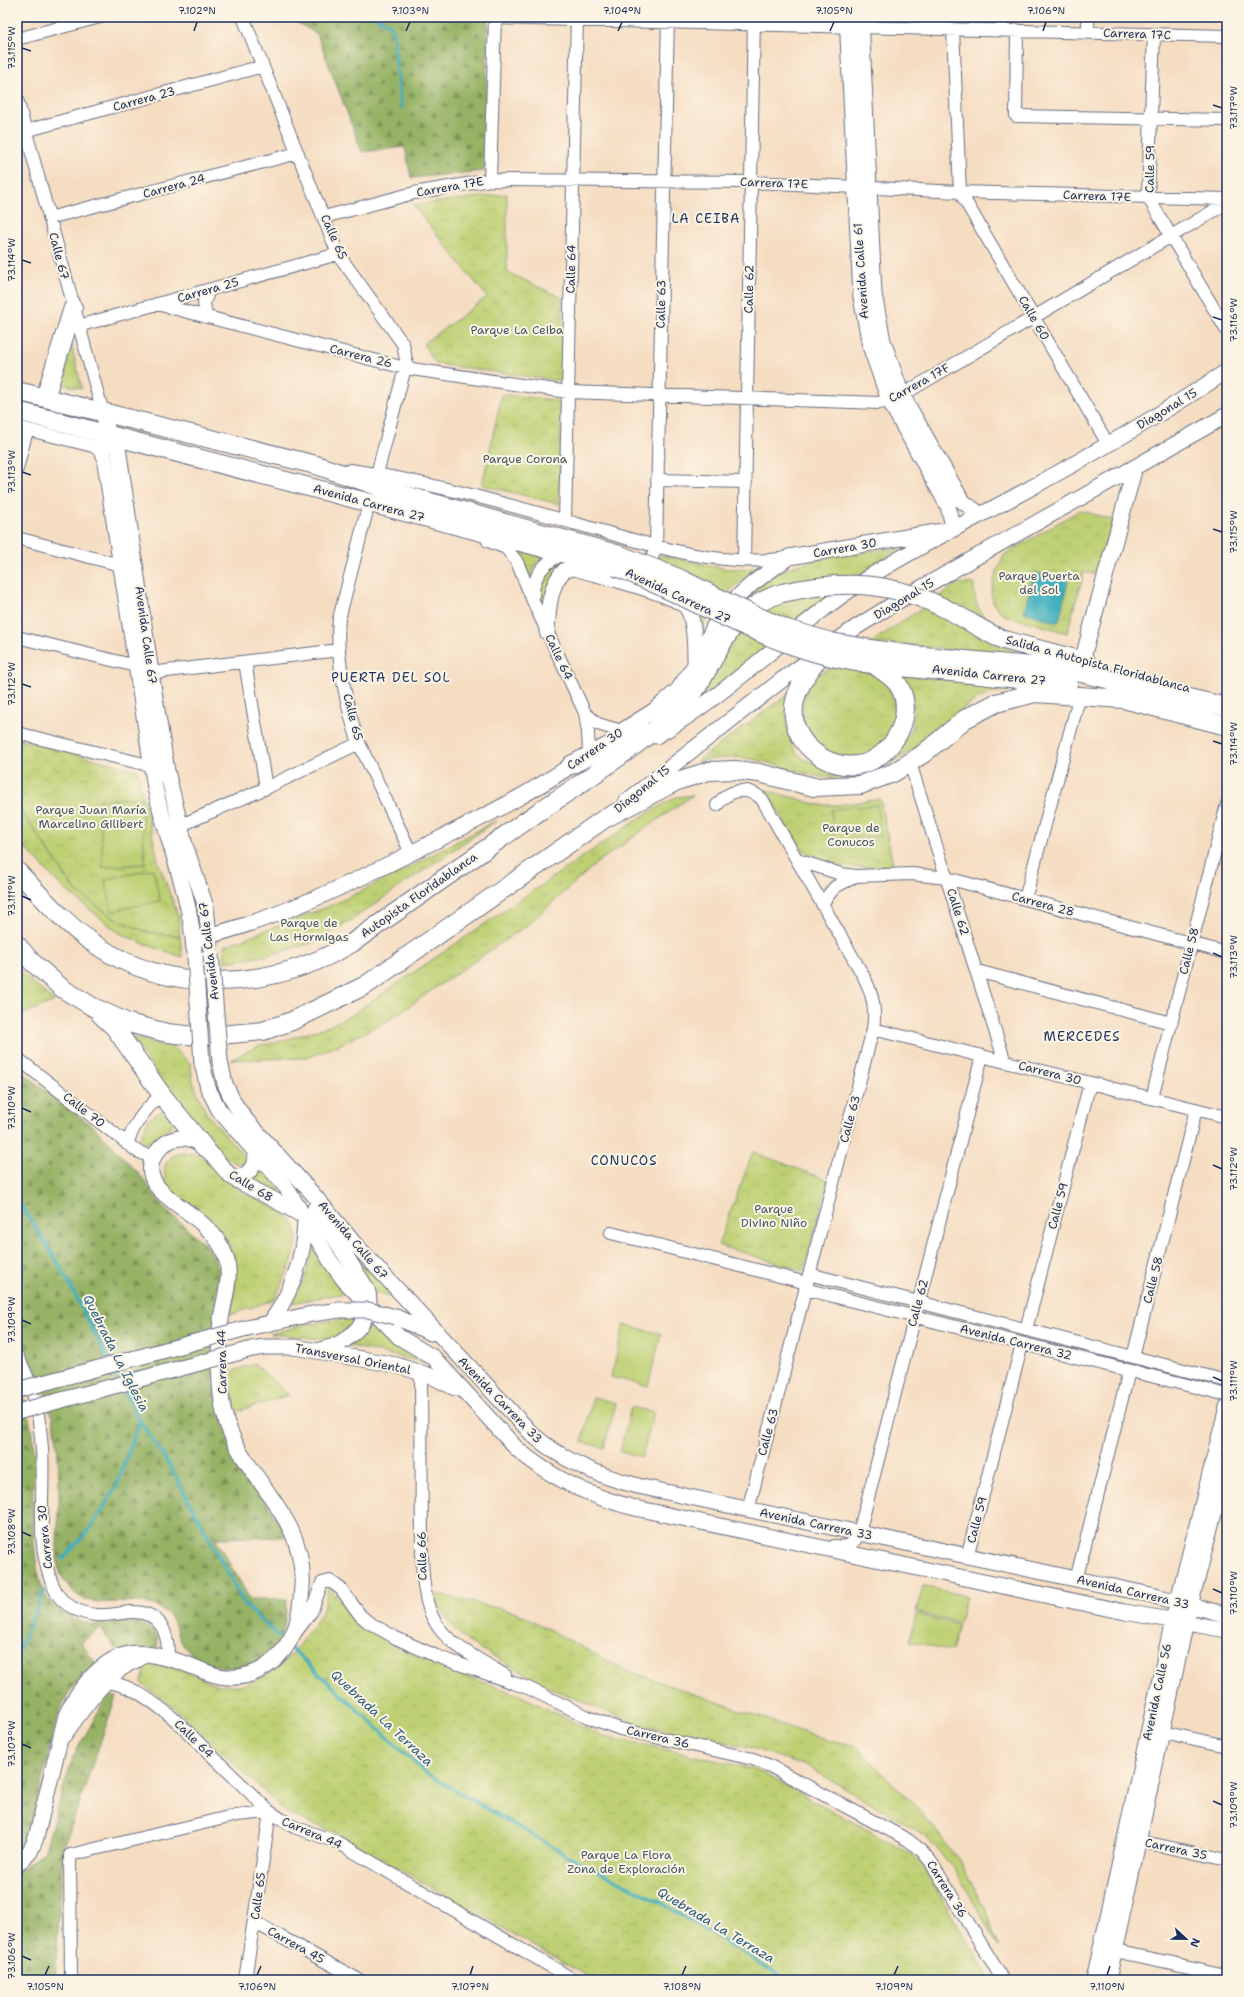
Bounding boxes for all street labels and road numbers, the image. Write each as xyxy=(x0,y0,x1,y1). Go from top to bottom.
street label: Carrera 17C xyxy=(1103,25,1171,43)
street label: Carrera 23 xyxy=(111,83,177,115)
street label: Calle 59 xyxy=(1142,145,1158,193)
street label: Carrera 24 xyxy=(141,170,207,202)
street label: Carrera 17E xyxy=(415,173,485,201)
street label: Carrera 17E xyxy=(740,174,808,192)
street label: Carrera 17E xyxy=(1063,187,1131,205)
street label: Calle 65 xyxy=(317,212,351,262)
street label: Avenida Calle 61 xyxy=(850,222,872,320)
street label: Calle 67 xyxy=(45,231,73,281)
street label: Calle 64 xyxy=(563,244,579,294)
street label: Calle 62 xyxy=(741,265,757,313)
street label: Carrera 25 xyxy=(175,274,241,306)
street label: Calle 63 xyxy=(653,280,669,328)
street label: Calle 60 xyxy=(1015,293,1053,343)
street label: Carrera 26 xyxy=(328,340,394,372)
street label: Carrera 17F xyxy=(886,360,953,406)
street label: Diagonal 15 xyxy=(1134,385,1200,433)
street label: Avenida Carrera 27 xyxy=(311,480,427,526)
street label: Carrera 30 xyxy=(812,535,878,561)
street label: Avenida Carrera 27 xyxy=(623,564,733,628)
street label: Diagonal 15 xyxy=(871,575,937,623)
street label: Avenida Calle 67 xyxy=(131,585,161,685)
street label: Calle 64 xyxy=(541,631,577,683)
street label: Salida a Autopista Floridablanca xyxy=(1004,632,1193,697)
street label: Avenida Carrera 27 xyxy=(931,661,1047,689)
street label: Calle 65 xyxy=(339,692,367,742)
street label: Carrera 30 xyxy=(564,724,626,774)
street label: Diagonal 15 xyxy=(611,761,673,817)
street label: Autopista Floridablanca xyxy=(357,848,481,941)
street label: Calle 62 xyxy=(943,886,973,938)
street label: Carrera 28 xyxy=(1010,888,1076,920)
street label: Avenida Calle 67 xyxy=(195,901,223,1001)
street label: Calle 58 xyxy=(1175,926,1203,976)
street label: Carrera 30 xyxy=(1017,1057,1083,1089)
street label: Calle 70 xyxy=(60,1089,108,1131)
street label: Calle 63 xyxy=(836,1093,864,1145)
street label: Calle 68 xyxy=(226,1167,276,1205)
street label: Calle 59 xyxy=(1044,1181,1072,1231)
street label: Avenida Calle 67 xyxy=(314,1197,392,1283)
street label: Calle 58 xyxy=(1139,1255,1167,1305)
street label: Calle 62 xyxy=(904,1277,932,1329)
street label: Avenida Carrera 32 xyxy=(958,1320,1074,1364)
street label: Carrera 44 xyxy=(213,1330,231,1394)
street label: Transversal Oriental xyxy=(294,1340,413,1378)
street label: Avenida Carrera 33 xyxy=(454,1353,546,1447)
street label: Calle 63 xyxy=(754,1406,782,1458)
street label: Calle 59 xyxy=(963,1495,991,1545)
street label: Carrera 30 xyxy=(34,1504,56,1570)
street label: Avenida Carrera 33 xyxy=(758,1504,874,1544)
street label: Calle 66 xyxy=(414,1531,430,1581)
street label: Avenida Carrera 33 xyxy=(1075,1571,1191,1613)
street label: Avenida Calle 56 xyxy=(1139,1642,1175,1742)
street label: Calle 64 xyxy=(171,1716,217,1762)
street label: Carrera 36 xyxy=(625,1722,691,1752)
street label: Carrera 44 xyxy=(279,1813,345,1853)
street label: Carrera 35 xyxy=(1143,1835,1209,1863)
street label: Carrera 36 xyxy=(923,1857,971,1921)
street label: Calle 65 xyxy=(247,1871,269,1921)
street label: Carrera 45 xyxy=(264,1923,328,1967)

